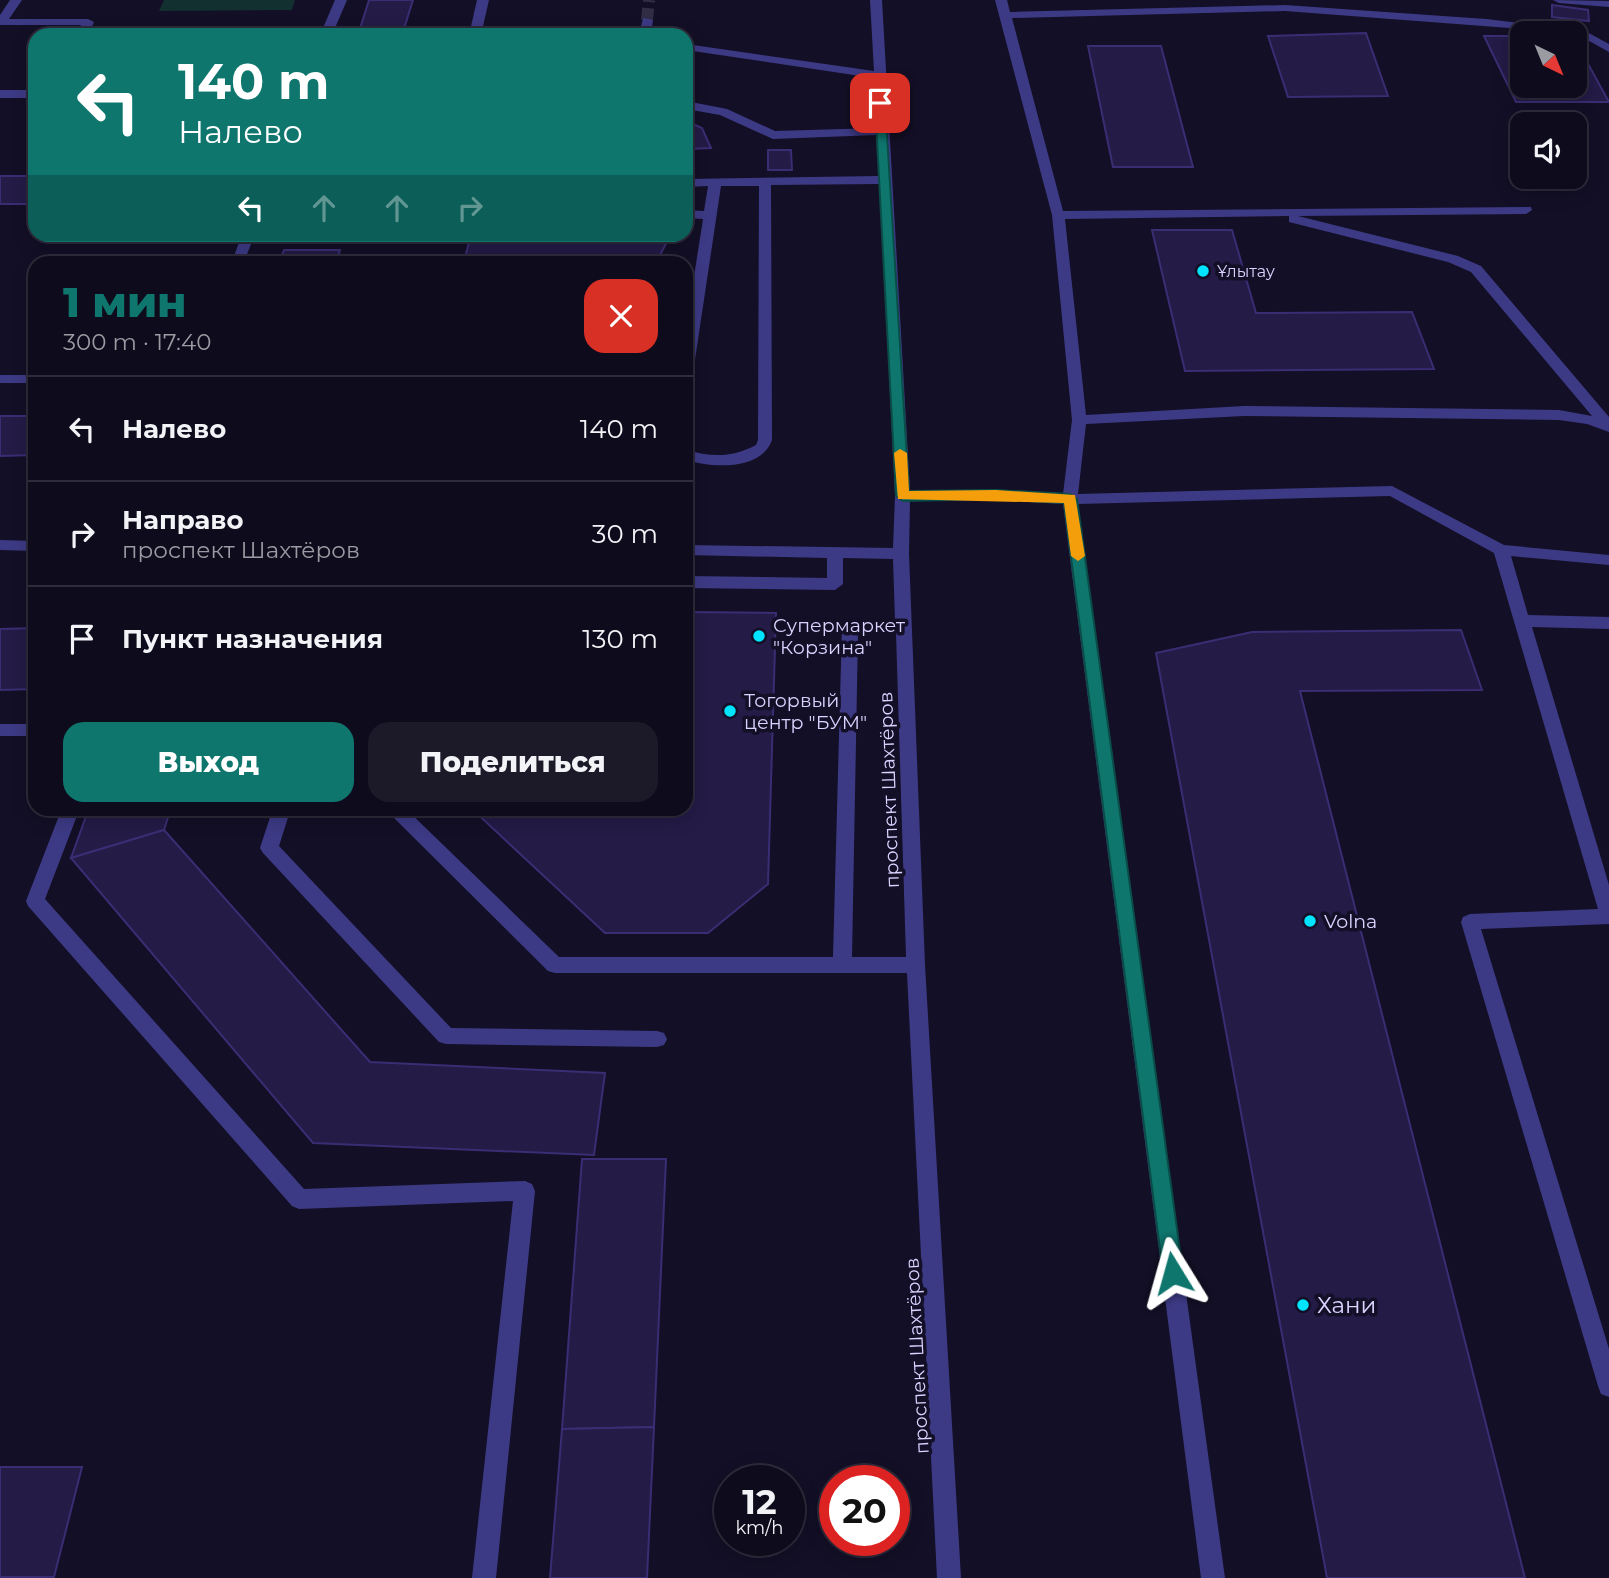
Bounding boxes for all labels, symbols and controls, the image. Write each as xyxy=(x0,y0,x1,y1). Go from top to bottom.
north arrow xyxy=(1510,21,1587,98)
map controls xyxy=(1510,21,1587,189)
text: 140 m xyxy=(178,52,330,111)
icon: left xyxy=(63,56,154,147)
pin xyxy=(850,73,910,133)
icon: arrive xyxy=(861,84,899,122)
text: Налево xyxy=(178,112,303,151)
button: sound xyxy=(1510,112,1587,189)
icon: left xyxy=(232,189,270,227)
icon: ahead xyxy=(305,189,343,227)
icon: ahead xyxy=(378,189,416,227)
icon: right xyxy=(451,189,489,227)
place label: Ұлытау xyxy=(1217,262,1275,281)
marker: Ұлытау xyxy=(1195,263,1211,279)
text: 1 мин xyxy=(63,276,187,328)
button: close xyxy=(584,279,658,353)
text: 300 m · 17:40 xyxy=(63,328,211,356)
icon: left xyxy=(63,410,101,448)
text: Налево xyxy=(122,413,226,445)
text: 140 m xyxy=(580,413,658,445)
text: Направо xyxy=(122,504,243,536)
icon: right xyxy=(63,515,101,553)
text: 30 m xyxy=(592,518,658,550)
text: проспект Шахтёров xyxy=(122,536,360,564)
place label: Супермаркет "Корзина" xyxy=(773,614,905,659)
icon: arrive xyxy=(63,620,101,658)
text: Пункт назначения xyxy=(122,623,383,655)
text: 130 m xyxy=(582,623,658,655)
marker: Супермаркет "Корзина" xyxy=(751,628,767,644)
place label: Тогорвый центр "БУМ" xyxy=(744,689,867,734)
street label: проспект Шахтёров xyxy=(874,691,904,889)
marker: Тогорвый центр "БУМ" xyxy=(722,703,738,719)
button: Выход xyxy=(63,722,354,802)
button: Поделиться xyxy=(368,722,658,802)
place label: Volna xyxy=(1324,910,1377,933)
marker: Volna xyxy=(1302,913,1318,929)
position arrow xyxy=(1136,1236,1210,1310)
street label: проспект Шахтёров xyxy=(900,1257,934,1455)
place label: Хани xyxy=(1317,1291,1376,1319)
marker: Хани xyxy=(1295,1297,1311,1313)
speed limit sign: 20 xyxy=(819,1465,910,1556)
text: 12 xyxy=(742,1480,777,1523)
text: km/h xyxy=(735,1517,784,1539)

